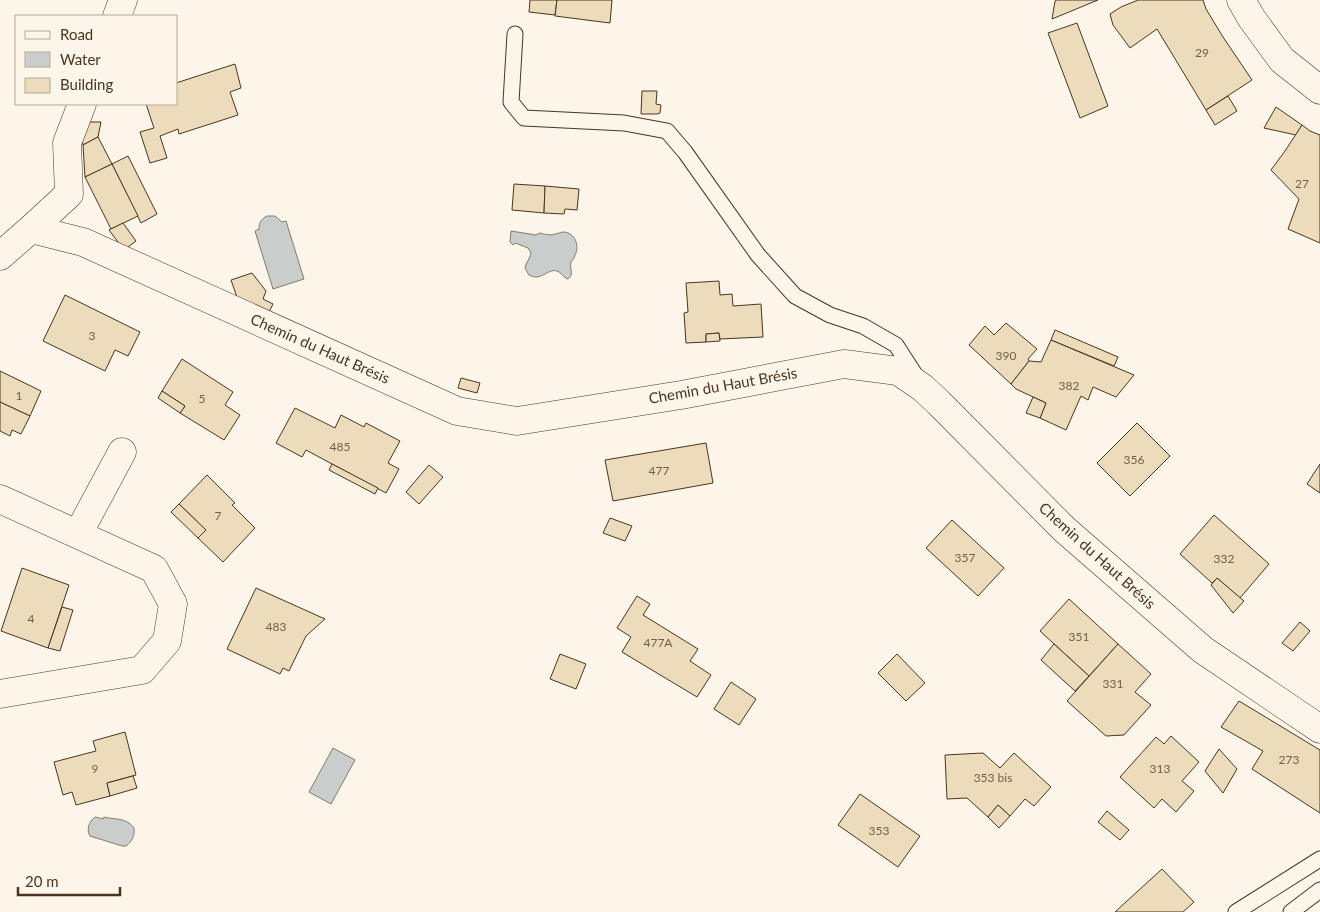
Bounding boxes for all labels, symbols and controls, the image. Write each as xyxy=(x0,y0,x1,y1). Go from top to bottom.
legend xyxy=(15,15,178,105)
text: Road xyxy=(60,25,93,43)
house number: 29 xyxy=(1195,45,1209,60)
text: Water xyxy=(60,50,101,68)
text: Building xyxy=(60,75,113,93)
house number: 27 xyxy=(1295,176,1309,191)
street label: Chemin du Haut Brésis xyxy=(248,309,393,387)
house number: 3 xyxy=(89,328,96,343)
house number: 390 xyxy=(996,348,1016,363)
street label: Chemin du Haut Brésis xyxy=(647,363,799,407)
house number: 382 xyxy=(1059,378,1079,393)
house number: 1 xyxy=(16,388,23,403)
house number: 5 xyxy=(199,391,206,406)
house number: 485 xyxy=(330,439,350,454)
house number: 356 xyxy=(1124,452,1144,467)
house number: 477 xyxy=(649,463,669,478)
street label: Chemin du Haut Brésis xyxy=(1036,498,1160,612)
house number: 7 xyxy=(215,508,222,523)
house number: 357 xyxy=(955,550,975,565)
house number: 332 xyxy=(1214,551,1234,566)
house number: 4 xyxy=(28,611,35,626)
house number: 483 xyxy=(266,619,286,634)
house number: 351 xyxy=(1069,629,1089,644)
house number: 477A xyxy=(643,635,673,650)
house number: 331 xyxy=(1103,676,1123,691)
house number: 273 xyxy=(1279,752,1299,767)
house number: 9 xyxy=(92,761,99,776)
house number: 313 xyxy=(1150,761,1170,776)
house number: 353 bis xyxy=(974,770,1012,785)
house number: 353 xyxy=(869,823,889,838)
scale bar xyxy=(18,864,120,896)
text: 20 m xyxy=(25,872,59,890)

